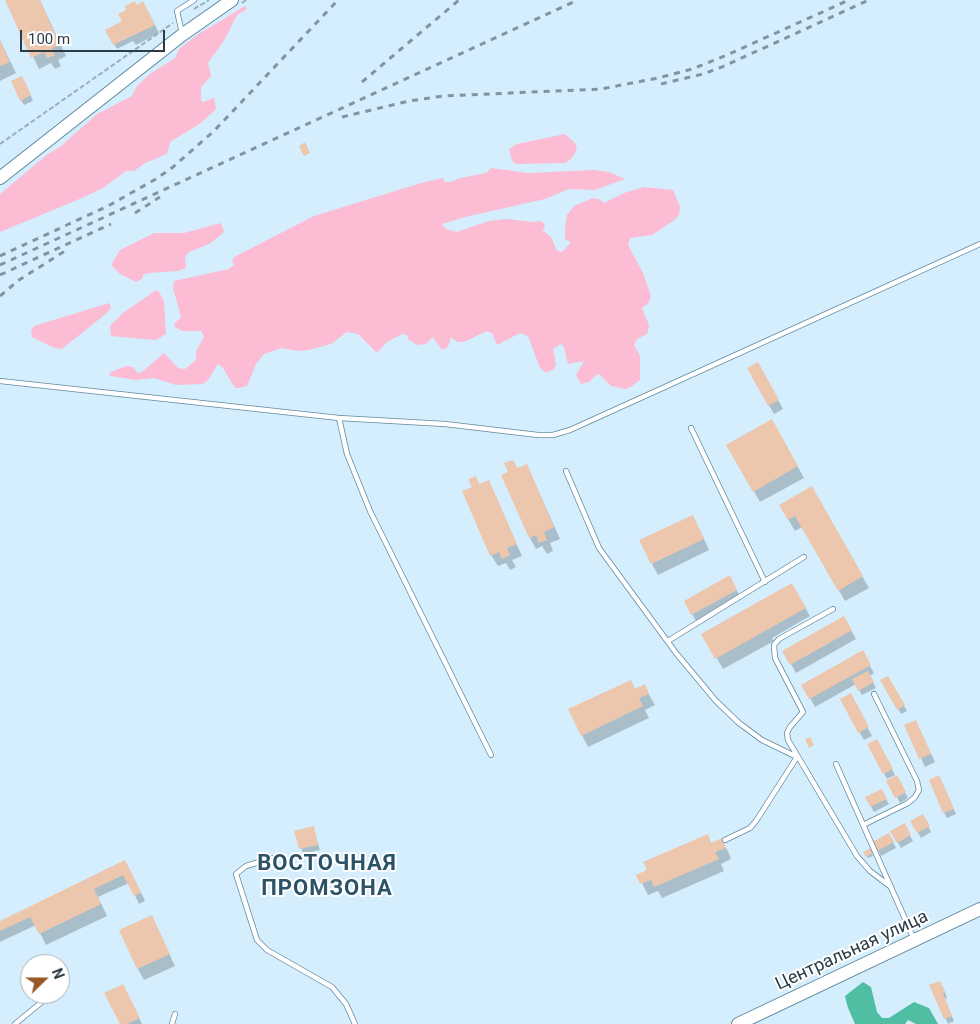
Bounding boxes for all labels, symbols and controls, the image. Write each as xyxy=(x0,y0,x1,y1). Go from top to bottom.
scale bar xyxy=(22,20,168,52)
text: 100 m xyxy=(28,30,70,48)
district label: ВОСТОЧНАЯ ПРОМЗОНА xyxy=(256,851,398,902)
street label: Центральная улица xyxy=(772,906,932,996)
north arrow xyxy=(20,954,70,1004)
text: N xyxy=(49,966,67,981)

